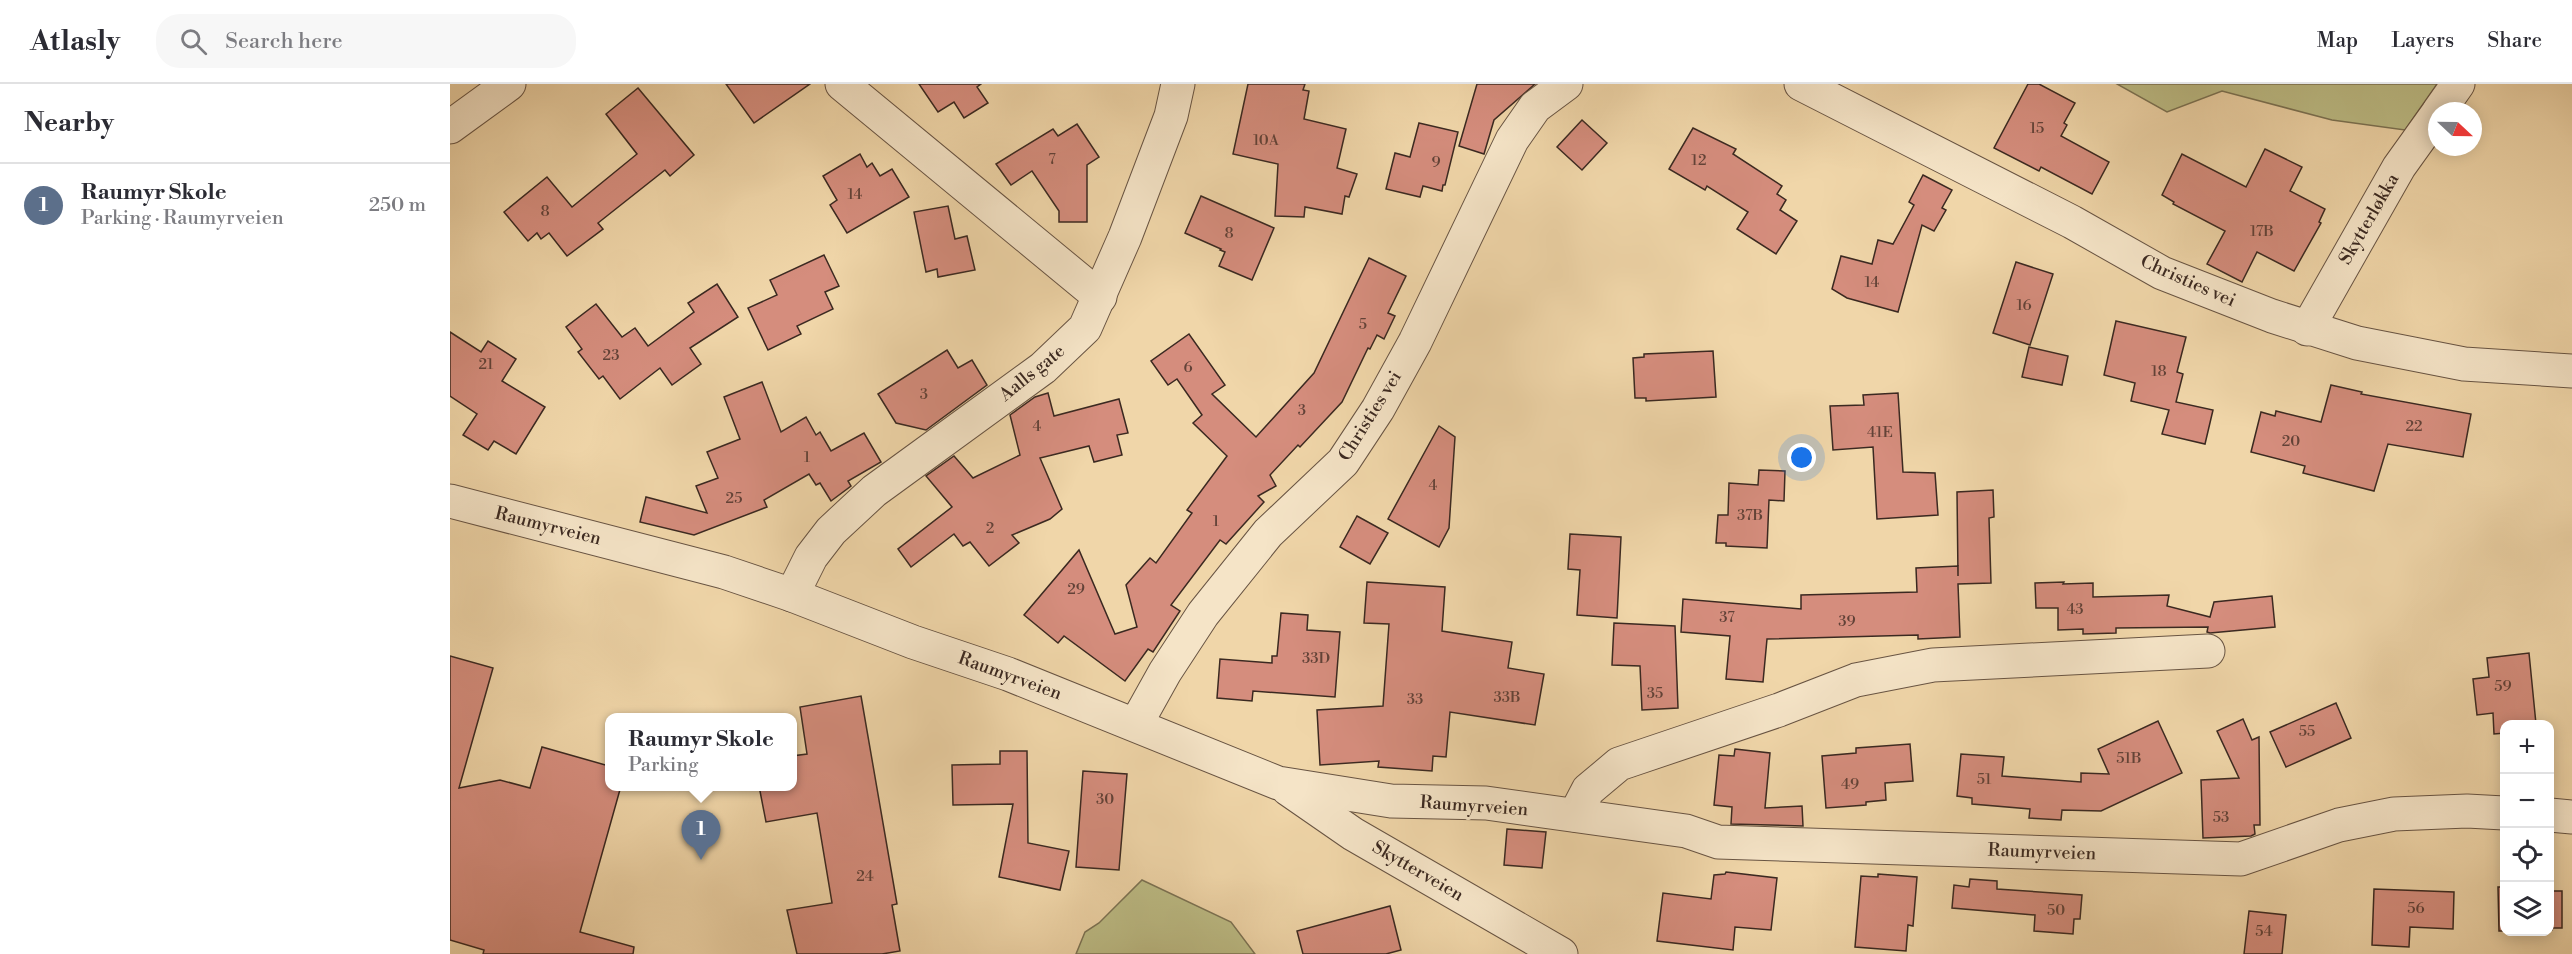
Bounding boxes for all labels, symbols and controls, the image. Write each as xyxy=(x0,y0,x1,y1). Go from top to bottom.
search box xyxy=(156,14,576,68)
text: Atlasly xyxy=(30,24,120,59)
icon: search xyxy=(177,25,210,58)
text: Search here xyxy=(225,28,343,55)
text: Map xyxy=(2317,28,2358,54)
text: Layers xyxy=(2391,28,2454,54)
text: Share xyxy=(2487,28,2542,54)
north arrow xyxy=(2428,102,2482,156)
text: Nearby xyxy=(24,107,114,139)
house number: 15 xyxy=(2030,119,2044,138)
house number: 10A xyxy=(1253,131,1280,150)
house number: 7 xyxy=(1048,150,1056,169)
house number: 12 xyxy=(1691,151,1707,170)
house number: 9 xyxy=(1431,153,1441,172)
street label: Skytterløkka xyxy=(2334,169,2405,269)
text: Raumyr Skole xyxy=(81,179,227,206)
house number: 14 xyxy=(848,185,862,204)
text: 1 xyxy=(39,193,48,218)
text: 250 m xyxy=(369,193,426,218)
house number: 8 xyxy=(540,202,550,221)
text: Parking · Raumyrveien xyxy=(81,206,284,231)
house number: 17B xyxy=(2250,222,2274,241)
house number: 8 xyxy=(1224,224,1234,243)
street label: Christies vei xyxy=(2137,250,2239,312)
house number: 14 xyxy=(1865,273,1879,292)
house number: 16 xyxy=(2016,296,2032,315)
house number: 5 xyxy=(1359,315,1367,334)
street label: Aalls gate xyxy=(994,340,1069,407)
house number: 23 xyxy=(603,346,619,365)
house number: 21 xyxy=(478,355,494,374)
house number: 6 xyxy=(1183,358,1193,377)
house number: 18 xyxy=(2151,362,2167,381)
street label: Christies vei xyxy=(1333,367,1407,465)
house number: 3 xyxy=(920,385,928,404)
house number: 3 xyxy=(1298,401,1306,420)
house number: 4 xyxy=(1033,417,1042,436)
house number: 22 xyxy=(2405,417,2423,436)
house number: 41E xyxy=(1867,423,1893,442)
house number: 20 xyxy=(2282,432,2300,451)
your location xyxy=(1787,443,1816,472)
house number: 1 xyxy=(804,448,811,467)
house number: 4 xyxy=(1429,476,1438,495)
house number: 25 xyxy=(726,489,742,508)
street label: Raumyrveien xyxy=(493,502,604,550)
house number: 37B xyxy=(1737,506,1763,525)
house number: 1 xyxy=(1213,512,1220,531)
house number: 2 xyxy=(986,519,994,538)
house number: 29 xyxy=(1067,580,1085,599)
house number: 43 xyxy=(2066,600,2084,619)
house number: 37 xyxy=(1719,608,1735,627)
house number: 39 xyxy=(1838,612,1856,631)
street label: Raumyrveien xyxy=(955,647,1065,705)
house number: 33D xyxy=(1302,649,1330,668)
house number: 59 xyxy=(2494,677,2512,696)
house number: 35 xyxy=(1647,684,1663,703)
house number: 33B xyxy=(1493,688,1521,707)
house number: 33 xyxy=(1407,690,1423,709)
popup xyxy=(605,713,797,791)
map controls xyxy=(2500,720,2554,936)
button: + xyxy=(2500,720,2554,774)
house number: 55 xyxy=(2299,722,2315,741)
text: Raumyr Skole xyxy=(628,726,774,753)
house number: 51B xyxy=(2116,749,2142,768)
text: Parking xyxy=(628,753,699,778)
house number: 51 xyxy=(1977,770,1992,789)
button: − xyxy=(2500,774,2554,828)
house number: 49 xyxy=(1841,775,1859,794)
house number: 30 xyxy=(1096,790,1114,809)
street label: Raumyrveien xyxy=(1419,791,1529,821)
house number: 53 xyxy=(2213,808,2229,827)
pin: 1 xyxy=(682,810,720,860)
button: locate xyxy=(2500,828,2554,882)
street label: Skytterveien xyxy=(1368,836,1468,907)
street label: Raumyrveien xyxy=(1987,839,2097,865)
house number: 24 xyxy=(856,867,874,886)
button: layers xyxy=(2500,882,2554,936)
house number: 56 xyxy=(2407,899,2425,918)
house number: 50 xyxy=(2047,901,2065,920)
house number: 54 xyxy=(2255,922,2273,941)

